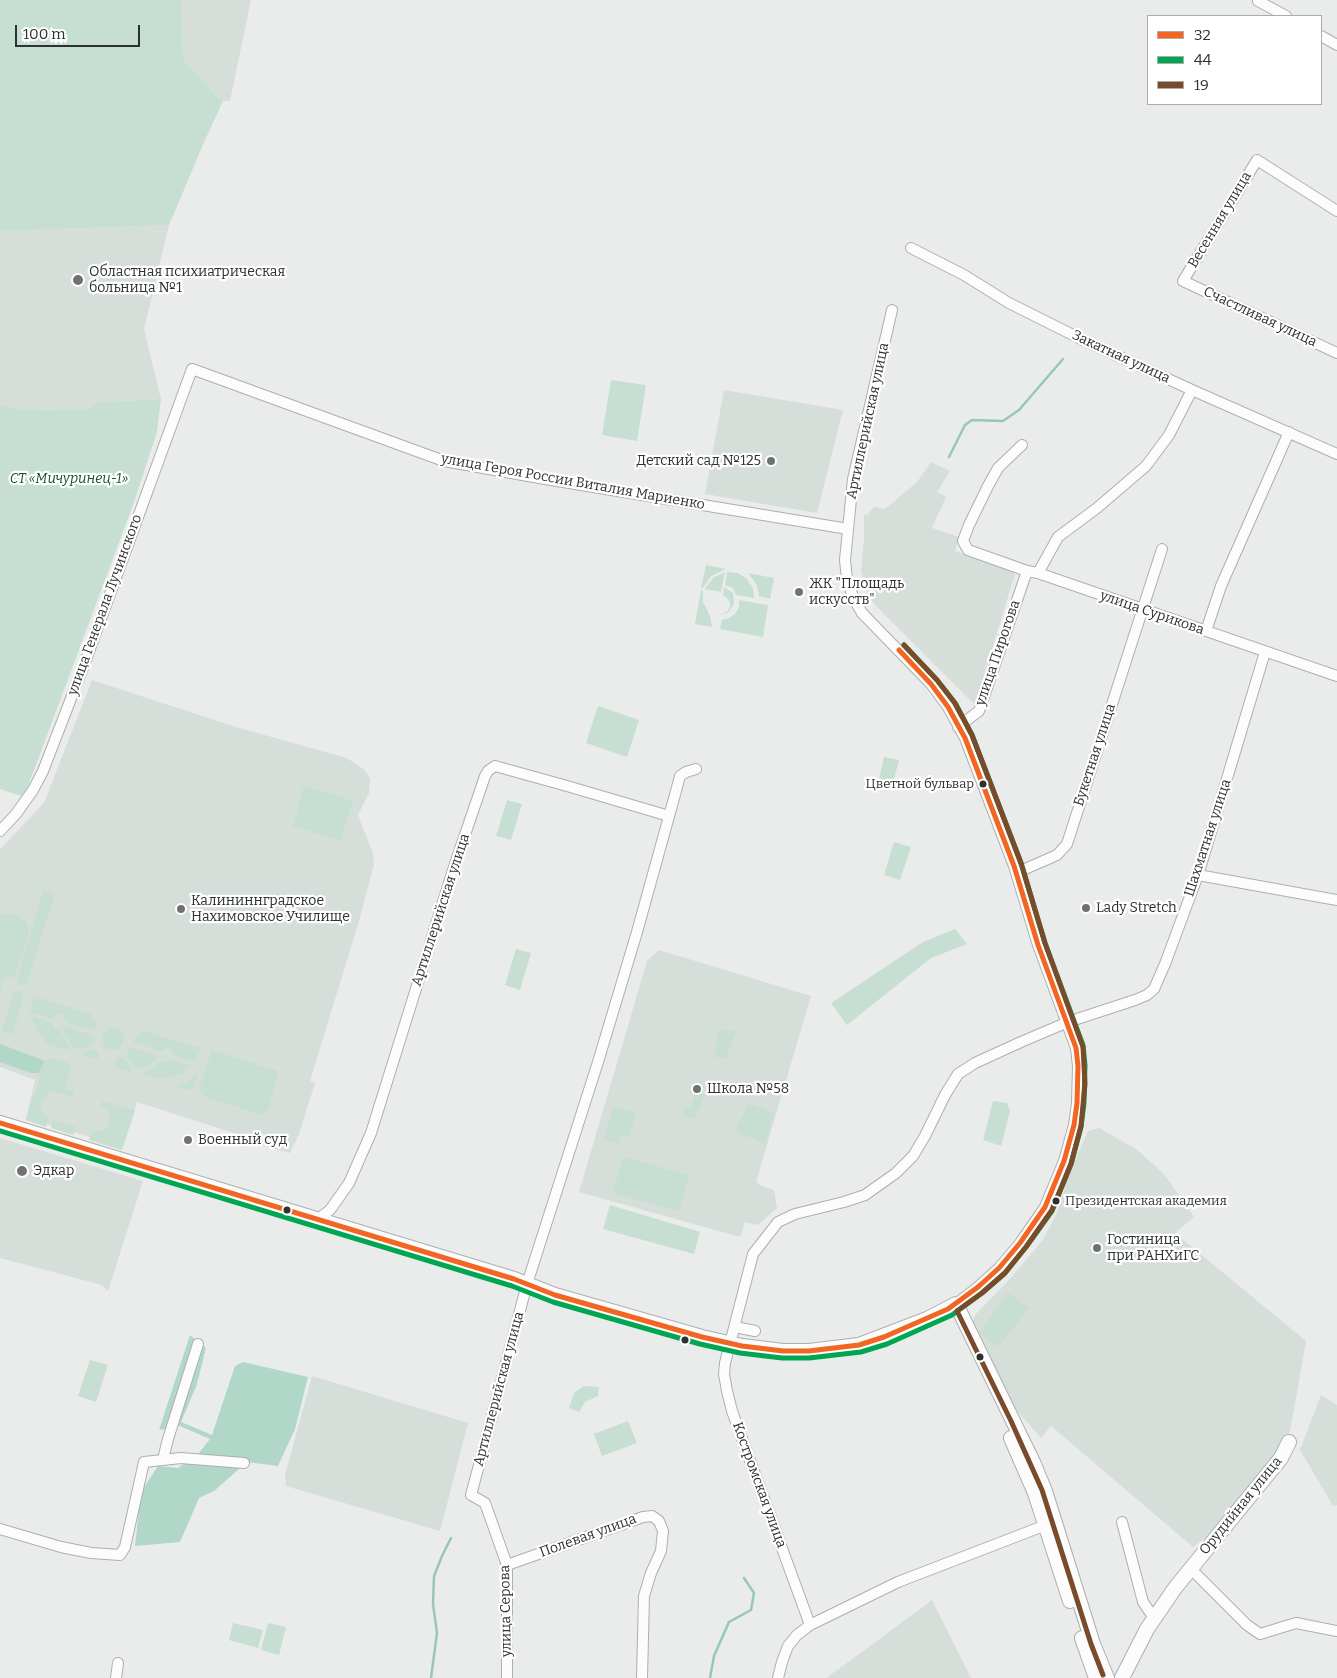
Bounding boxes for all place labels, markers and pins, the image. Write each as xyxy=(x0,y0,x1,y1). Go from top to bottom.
place label: Областная психиатрическая больница №1 xyxy=(89,264,285,296)
marker: Областная психиатрическая больница №1 xyxy=(71,273,85,287)
place label: Детский сад №125 xyxy=(636,453,761,469)
marker: Детский сад №125 xyxy=(765,455,777,467)
place label: ЖК "Площадь искусств" xyxy=(809,576,904,608)
marker: ЖК "Площадь искусств" xyxy=(793,586,805,598)
place label: Цветной бульвар xyxy=(866,776,974,792)
marker: Цветной бульвар xyxy=(978,779,988,789)
place label: Калининнградское Нахимовское Училище xyxy=(191,893,350,926)
place label: Lady Stretch xyxy=(1096,900,1177,916)
marker: Lady Stretch xyxy=(1080,902,1092,914)
marker: Калининнградское Нахимовское Училище xyxy=(175,903,187,915)
place label: Школа №58 xyxy=(707,1081,789,1097)
marker: Школа №58 xyxy=(691,1083,703,1095)
place label: Военный суд xyxy=(198,1132,287,1148)
marker: Военный суд xyxy=(182,1134,194,1146)
place label: Эдкар xyxy=(33,1163,74,1179)
marker: Эдкар xyxy=(15,1164,29,1178)
place label: Президентская академия xyxy=(1065,1193,1227,1209)
marker: Президентская академия xyxy=(1051,1196,1061,1206)
unlabelled marker xyxy=(282,1205,292,1215)
place label: Гостиница при РАНХиГС xyxy=(1107,1232,1199,1264)
marker: Гостиница при РАНХиГС xyxy=(1091,1242,1103,1254)
unlabelled marker xyxy=(680,1335,690,1345)
unlabelled marker xyxy=(975,1352,985,1362)

